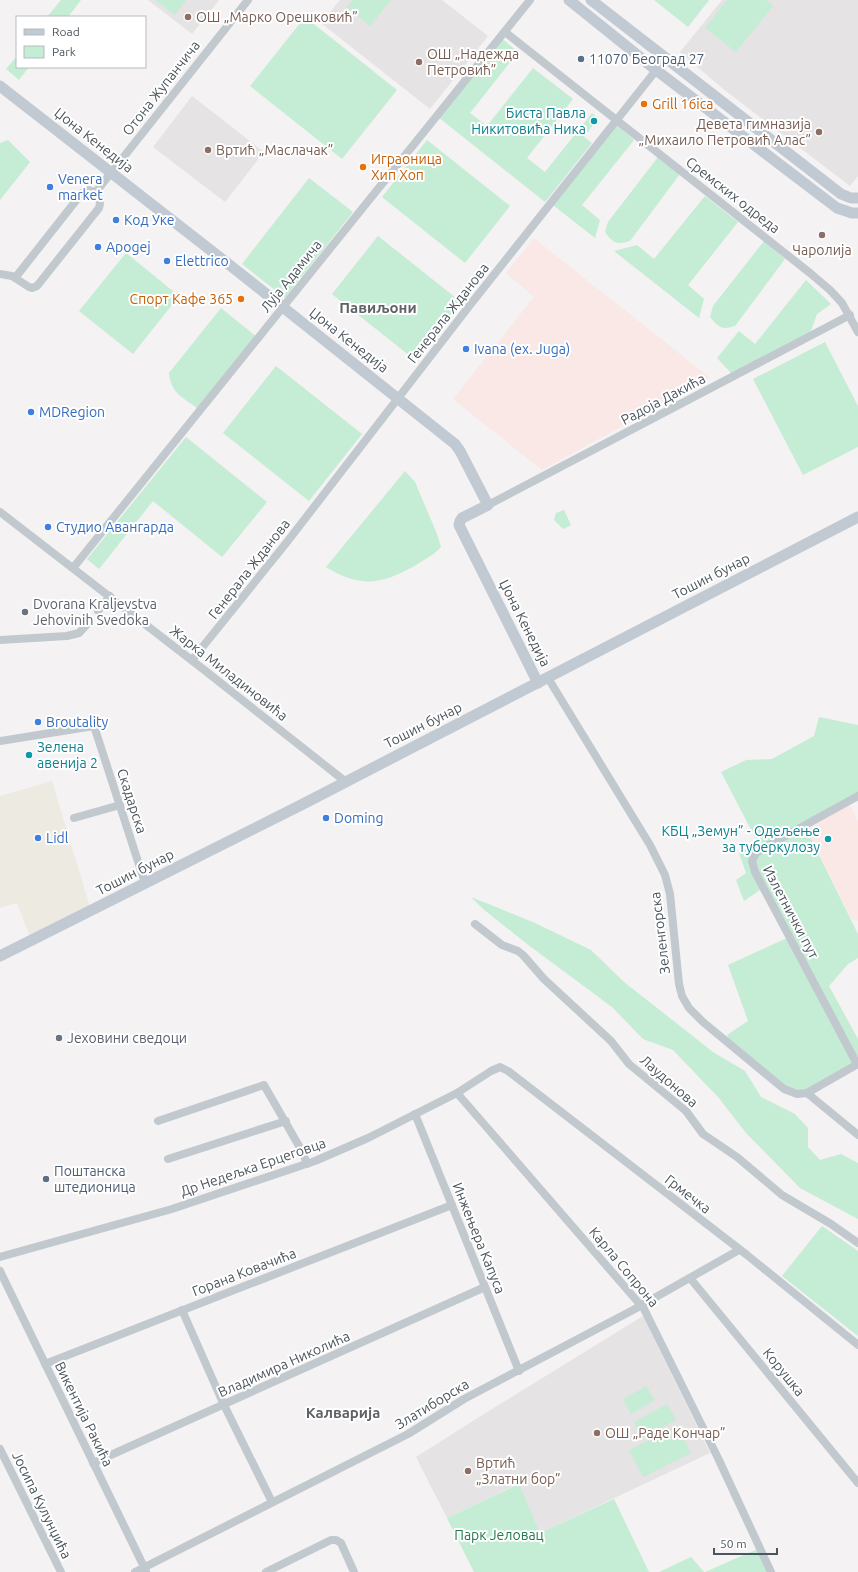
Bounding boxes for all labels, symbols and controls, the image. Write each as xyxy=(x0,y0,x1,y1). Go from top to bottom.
place label: ОШ „Марко Орешковић” xyxy=(196,9,358,25)
marker: ОШ „Марко Орешковић” xyxy=(183,12,193,22)
legend xyxy=(16,16,146,68)
text: Road xyxy=(52,25,80,38)
street label: Отона Жупанчича xyxy=(119,37,203,139)
text: Park xyxy=(52,45,76,58)
place label: ОШ „Надежда Петровић” xyxy=(427,46,519,78)
place label: 11070 Београд 27 xyxy=(589,51,704,67)
marker: 11070 Београд 27 xyxy=(576,54,586,64)
marker: ОШ „Надежда Петровић” xyxy=(414,57,424,67)
place label: Grill 16ica xyxy=(652,96,713,112)
marker: Grill 16ica xyxy=(639,99,649,109)
street label: Џона Кенедија xyxy=(51,104,137,176)
place label: Биста Павла Никитовића Ника xyxy=(471,105,586,137)
marker: Биста Павла Никитовића Ника xyxy=(589,116,599,126)
place label: Девета гимназија „Михаило Петровић Алас” xyxy=(638,116,811,148)
marker: Девета гимназија „Михаило Петровић Алас” xyxy=(814,127,824,137)
place label: Вртић „Маслачак” xyxy=(216,142,333,158)
marker: Вртић „Маслачак” xyxy=(203,145,213,155)
place label: Играоница Хип Хоп xyxy=(371,151,442,183)
street label: Сремских одреда xyxy=(683,153,783,237)
marker: Играоница Хип Хоп xyxy=(358,162,368,172)
place label: Venera market xyxy=(58,171,103,203)
marker: Venera market xyxy=(45,182,55,192)
place label: Код Уке xyxy=(124,212,174,228)
marker: Код Уке xyxy=(111,215,121,225)
marker: Чаролија xyxy=(817,230,827,240)
street label: Луја Адамича xyxy=(257,237,325,315)
place label: Apogej xyxy=(106,239,151,255)
marker: Apogej xyxy=(93,242,103,252)
place label: Чаролија xyxy=(792,242,852,258)
place label: Elettrico xyxy=(175,253,229,269)
marker: Elettrico xyxy=(162,256,172,266)
street label: Генерала Жданова xyxy=(404,260,492,366)
place label: Спорт Кафе 365 xyxy=(130,291,233,307)
marker: Спорт Кафе 365 xyxy=(236,294,246,304)
district label: Павиљони xyxy=(339,299,417,316)
street label: Џона Кенедија xyxy=(306,304,392,376)
place label: Ivana (ex. Juga) xyxy=(474,341,570,357)
marker: Ivana (ex. Juga) xyxy=(461,344,471,354)
street label: Радоја Дакића xyxy=(618,370,708,428)
place label: MDRegion xyxy=(39,404,105,420)
marker: MDRegion xyxy=(26,407,36,417)
street label: Генерала Жданова xyxy=(205,516,293,622)
place label: Студио Авангарда xyxy=(56,519,174,535)
marker: Студио Авангарда xyxy=(43,522,53,532)
street label: Тошин бунар xyxy=(670,550,752,602)
street label: Џона Кенедија xyxy=(496,577,554,669)
place label: Dvorana Kraljevstva Jehovinih Svedoka xyxy=(33,596,157,628)
marker: Dvorana Kraljevstva Jehovinih Svedoka xyxy=(20,607,30,617)
street label: Жарка Миладиновића xyxy=(167,622,291,724)
street label: Тошин бунар xyxy=(382,699,464,751)
place label: Broutality xyxy=(46,714,109,730)
marker: Broutality xyxy=(33,717,43,727)
place label: Зелена авенија 2 xyxy=(37,739,98,771)
marker: Зелена авенија 2 xyxy=(24,750,34,760)
street label: Скадарска xyxy=(114,766,150,836)
place label: Doming xyxy=(334,810,384,826)
marker: Doming xyxy=(321,813,331,823)
place label: КБЦ „Земун” - Одељење за туберкулозу xyxy=(662,823,820,855)
place label: Lidl xyxy=(46,830,69,846)
marker: Lidl xyxy=(33,833,43,843)
marker: КБЦ „Земун” - Одељење за туберкулозу xyxy=(823,834,833,844)
street label: Тошин бунар xyxy=(94,846,176,898)
street label: Излетнички пут xyxy=(760,863,822,961)
street label: Зеленгорска xyxy=(647,891,673,975)
place label: Јеховини сведоци xyxy=(67,1030,187,1046)
marker: Јеховини сведоци xyxy=(54,1033,64,1043)
street label: Лаудонова xyxy=(637,1052,701,1110)
street label: Др Недељка Ерцеговца xyxy=(178,1135,328,1199)
place label: Поштанска штедионица xyxy=(54,1163,136,1195)
street label: Грмечка xyxy=(662,1171,714,1217)
marker: Поштанска штедионица xyxy=(41,1174,51,1184)
street label: Инжењера Капуса xyxy=(449,1180,509,1296)
street label: Карла Сопрона xyxy=(586,1224,662,1310)
street label: Горана Ковачића xyxy=(190,1245,298,1299)
street label: Владимира Николића xyxy=(216,1328,352,1400)
street label: Корушка xyxy=(760,1345,808,1399)
street label: Викентија Ракића xyxy=(52,1359,116,1469)
street label: Златиборска xyxy=(392,1376,472,1432)
district label: Калварија xyxy=(306,1404,380,1421)
place label: ОШ „Раде Кончар” xyxy=(605,1425,726,1441)
marker: ОШ „Раде Кончар” xyxy=(592,1428,602,1438)
street label: Јосипа Кулунџића xyxy=(9,1449,75,1561)
place label: Вртић „Златни бор” xyxy=(476,1455,561,1487)
marker: Вртић „Златни бор” xyxy=(463,1466,473,1476)
park label: Парк Јеловац xyxy=(454,1527,544,1543)
scale bar xyxy=(714,1530,777,1556)
text: 50 m xyxy=(720,1537,747,1550)

